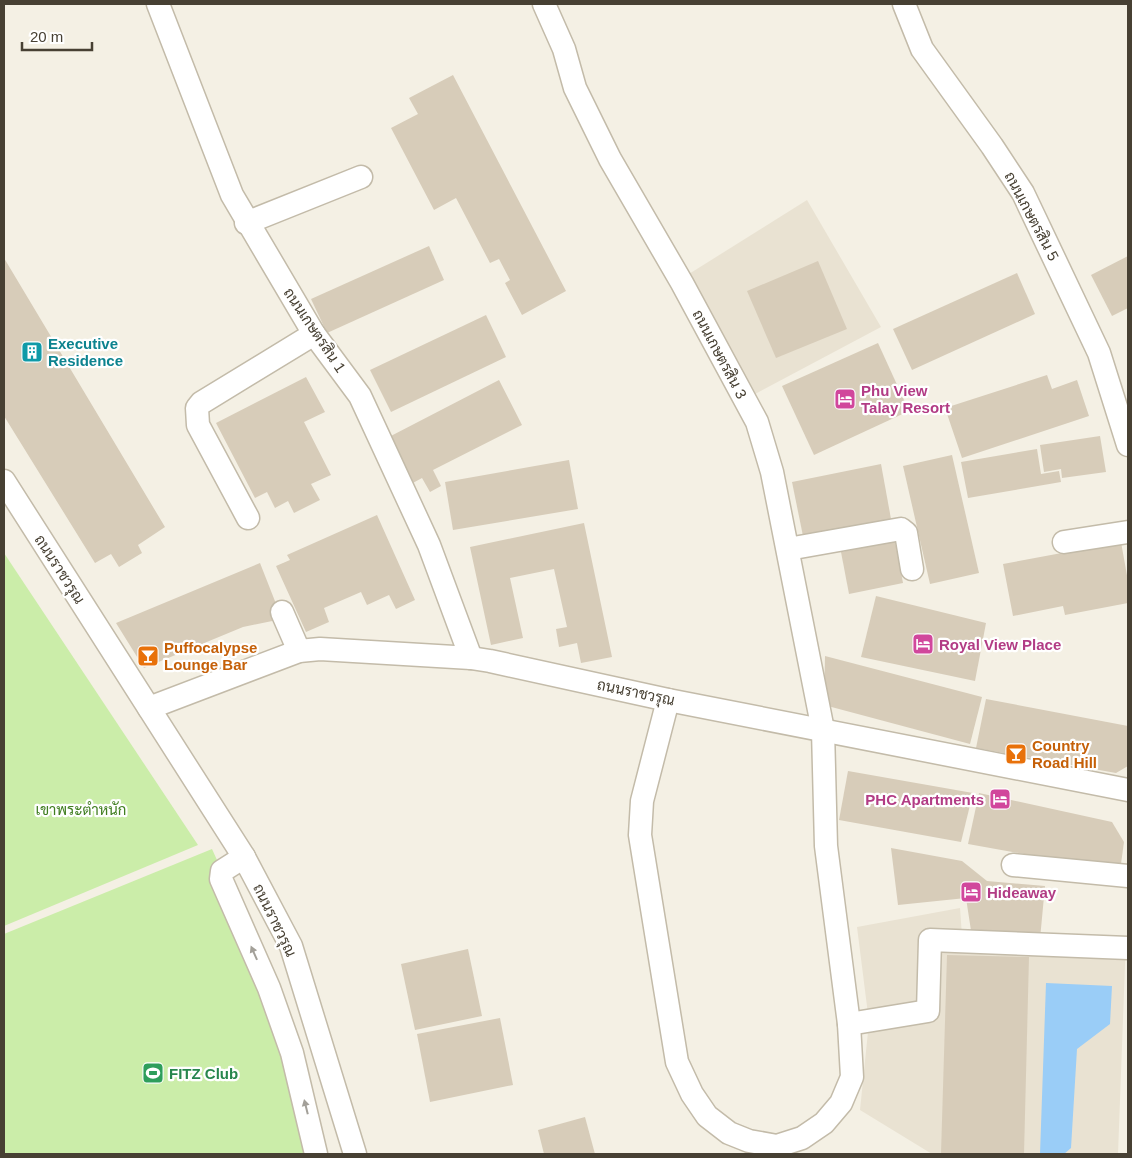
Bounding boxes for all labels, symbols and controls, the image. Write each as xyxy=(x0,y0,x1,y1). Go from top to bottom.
scale bar xyxy=(22,20,92,52)
text: 20 m xyxy=(30,28,63,45)
street label: ถนนเกษตรสิน 5 xyxy=(1001,169,1063,263)
street label: ถนนเกษตรสิน 1 xyxy=(280,284,350,376)
street label: ถนนเกษตรสิน 3 xyxy=(689,307,751,401)
place label: Executive Residence xyxy=(48,335,123,369)
building icon: Executive Residence xyxy=(20,340,44,364)
place label: Phu View Talay Resort xyxy=(861,382,950,416)
hotel icon: Phu View Talay Resort xyxy=(833,387,857,411)
street label: ถนนราชวรุณ xyxy=(29,531,89,608)
hotel icon: Royal View Place xyxy=(911,632,935,656)
place label: Royal View Place xyxy=(939,636,1061,653)
place label: Puffocalypse Lounge Bar xyxy=(164,639,257,673)
bar icon: Puffocalypse Lounge Bar xyxy=(136,644,160,668)
street label: ถนนราชวรุณ xyxy=(595,675,676,711)
place label: Country Road Hill xyxy=(1032,737,1097,771)
bar icon: Country Road Hill xyxy=(1004,742,1028,766)
hotel icon: PHC Apartments xyxy=(988,787,1012,811)
place label: PHC Apartments xyxy=(865,791,984,808)
park label: เขาพระตำหนัก xyxy=(35,801,127,818)
hotel icon: Hideaway xyxy=(959,880,983,904)
street label: ถนนราชวรุณ xyxy=(247,881,300,960)
place label: Hideaway xyxy=(987,884,1057,901)
one-way arrow xyxy=(249,946,257,960)
sports icon: FITZ Club xyxy=(141,1061,165,1085)
place label: FITZ Club xyxy=(169,1065,238,1082)
one-way arrow xyxy=(301,1099,309,1114)

